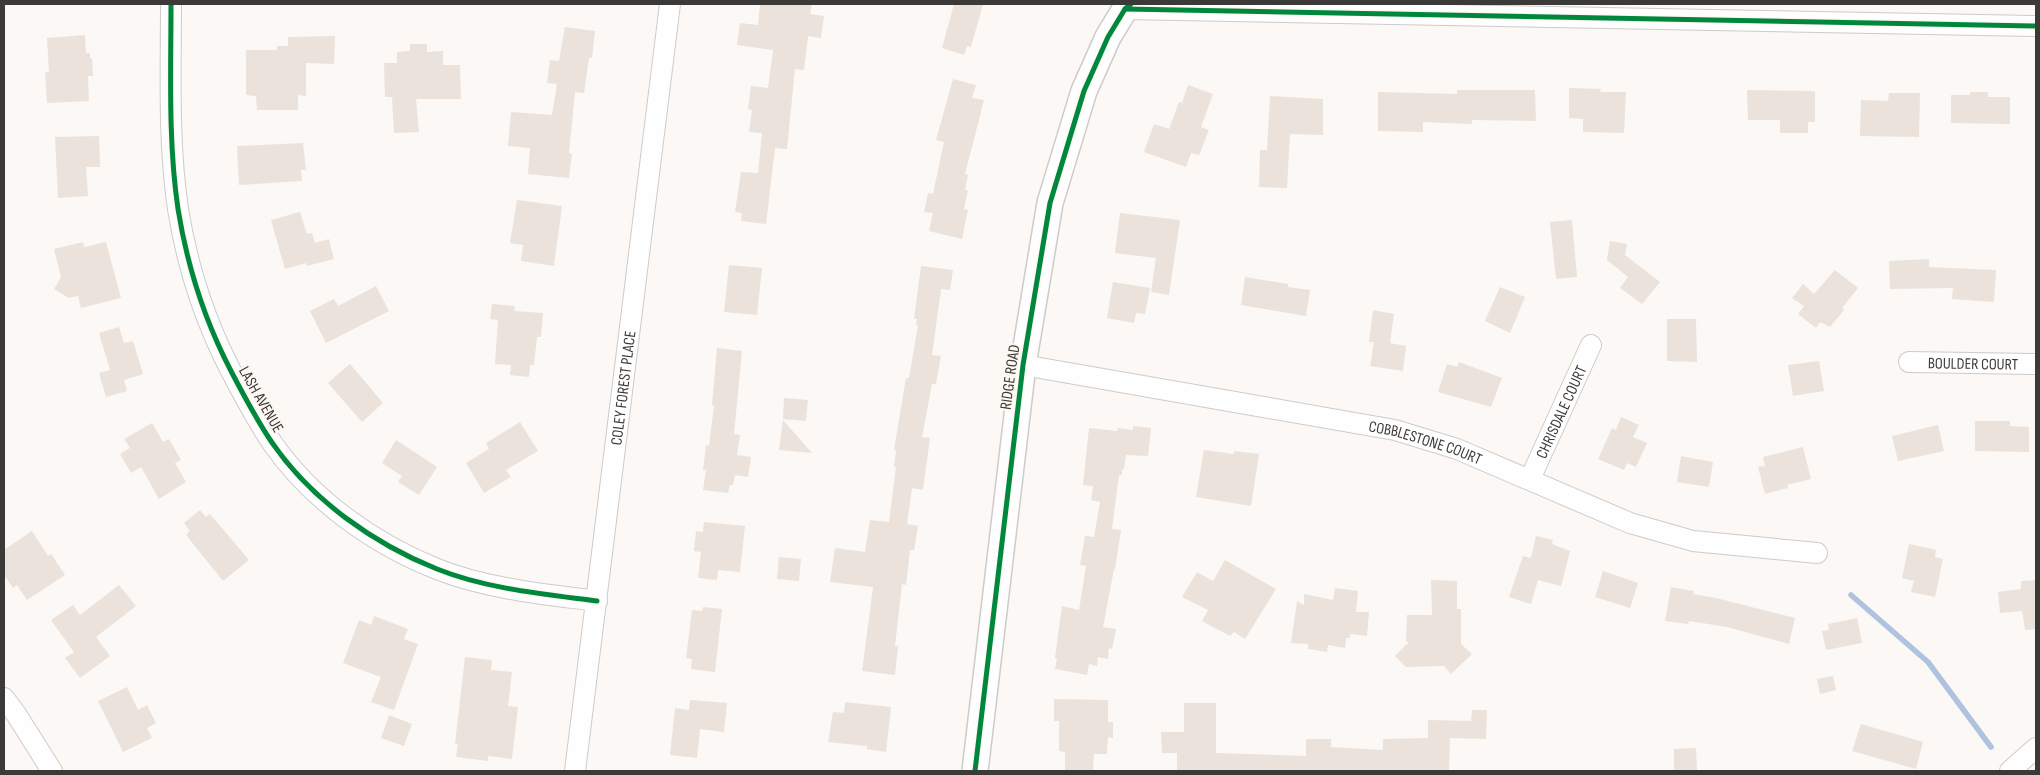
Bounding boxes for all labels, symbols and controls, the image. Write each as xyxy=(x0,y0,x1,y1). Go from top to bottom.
street label: COLEY FOREST PLACE xyxy=(607,330,640,446)
street label: RIDGE ROAD xyxy=(997,343,1024,411)
street label: BOULDER COURT xyxy=(1928,354,2019,375)
street label: CHRISDALE COURT xyxy=(1533,362,1592,462)
street label: LASH AVENUE xyxy=(234,363,287,436)
street label: COBBLESTONE COURT xyxy=(1367,418,1485,470)

